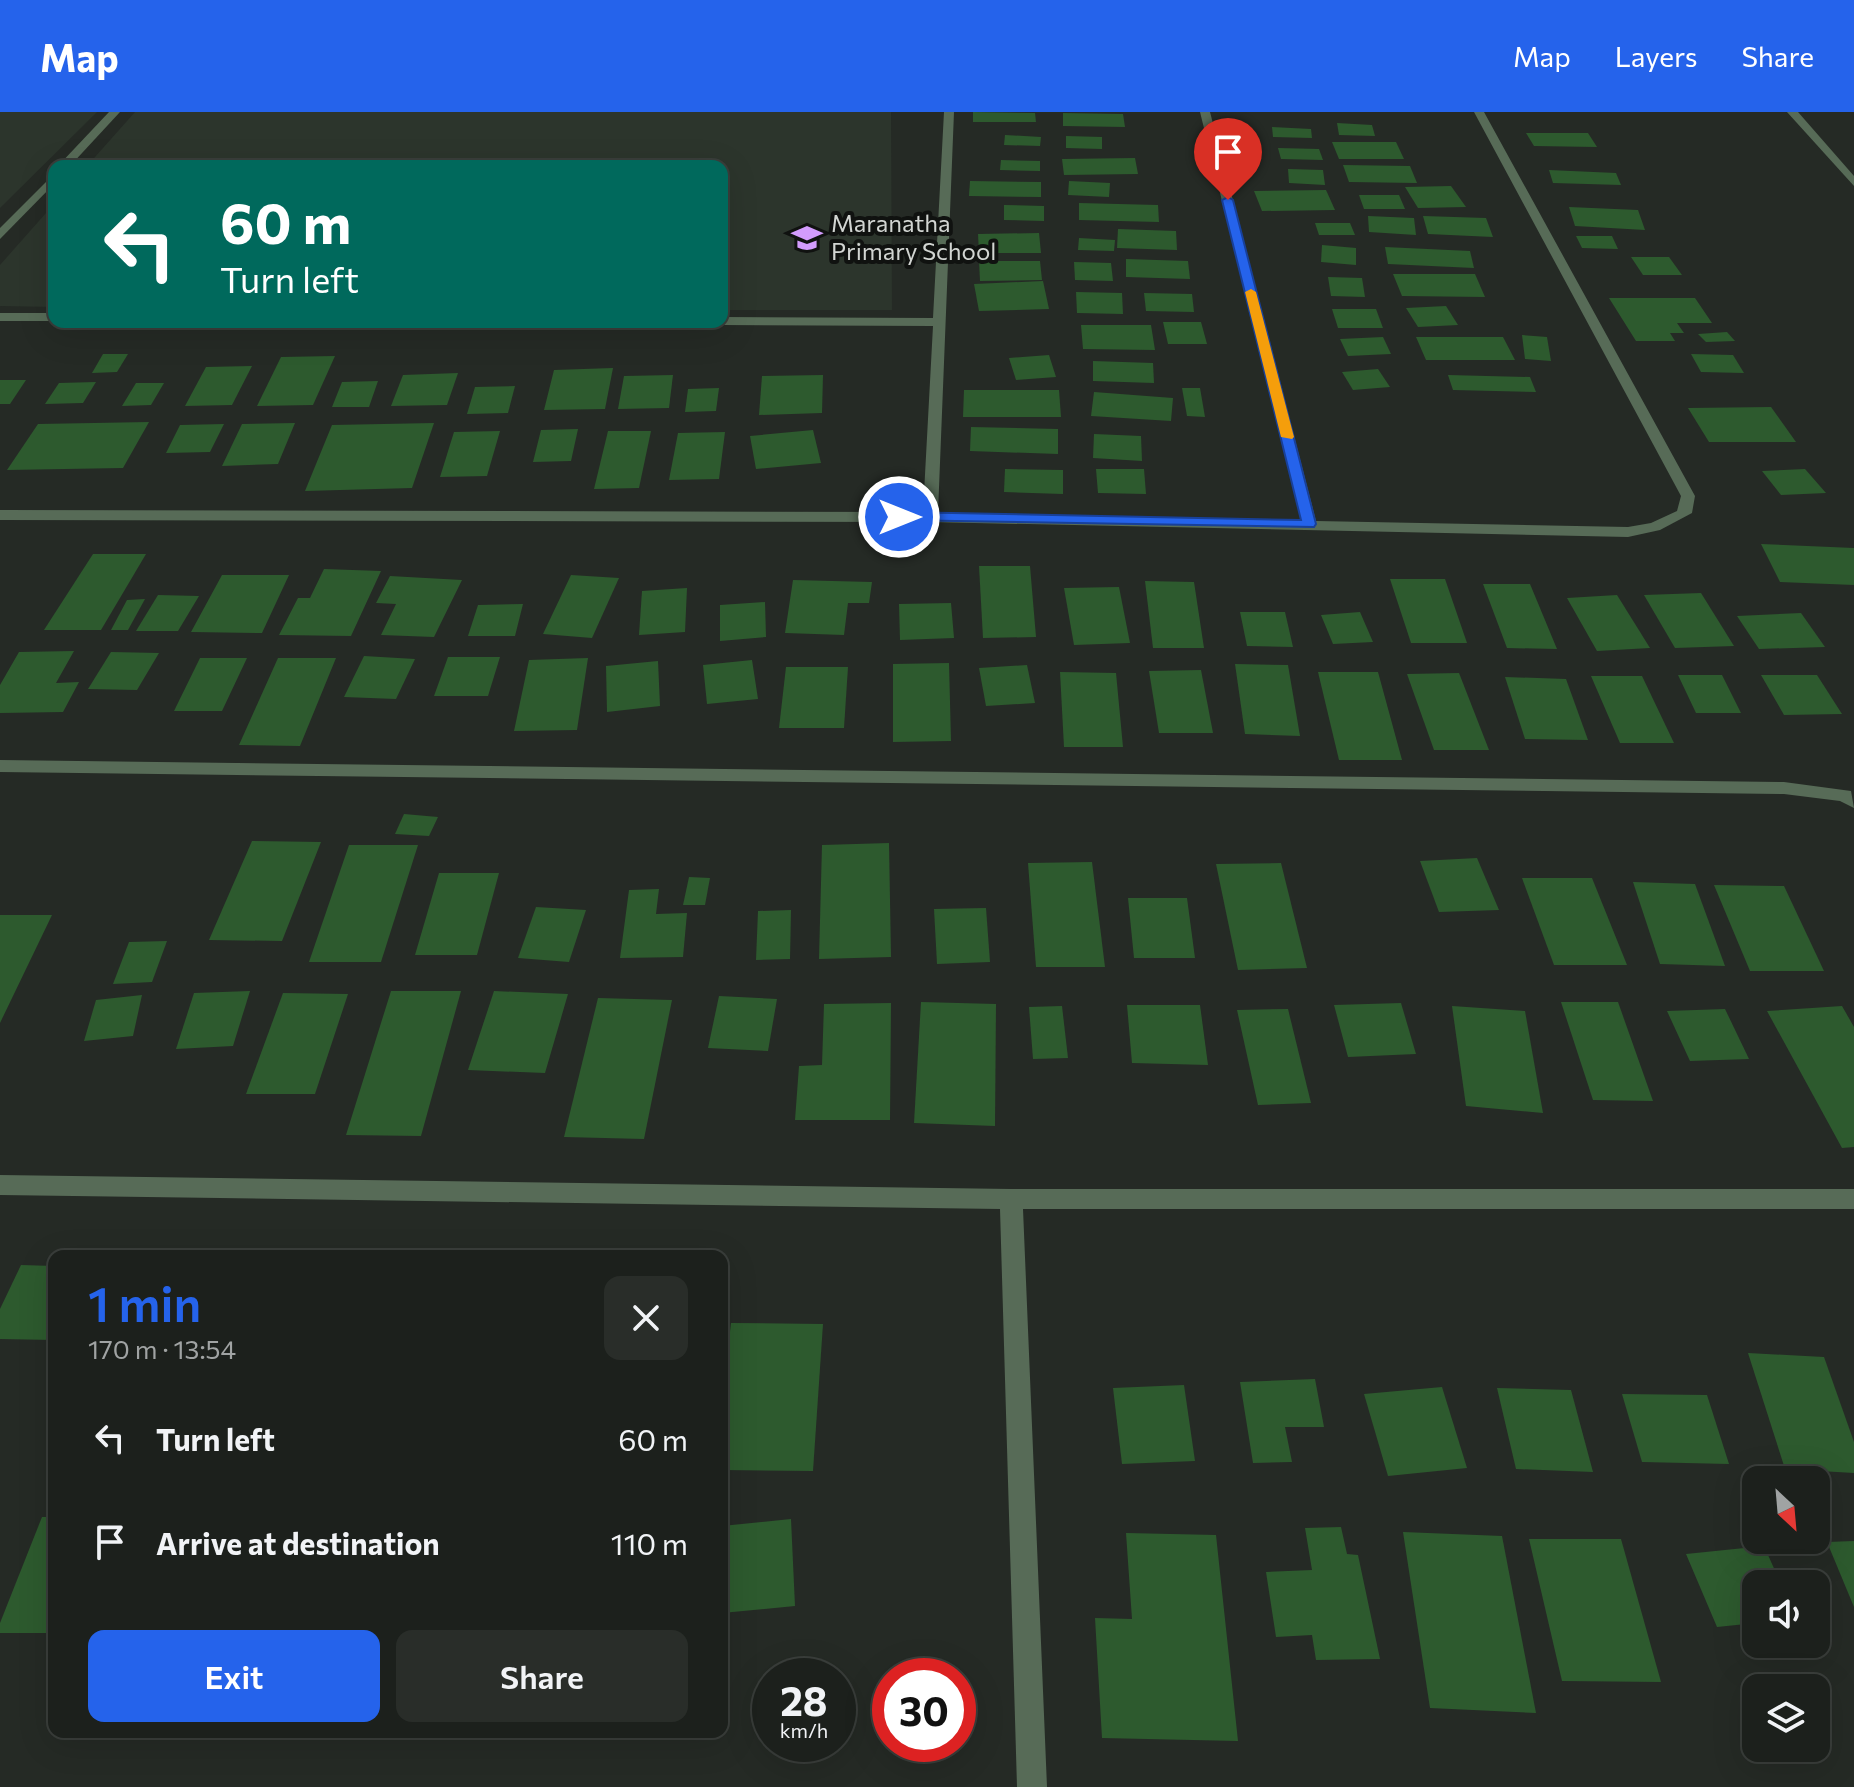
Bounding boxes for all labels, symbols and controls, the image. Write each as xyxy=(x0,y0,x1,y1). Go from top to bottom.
text: Map xyxy=(40,33,119,80)
text: Map xyxy=(1513,39,1571,73)
text: Layers xyxy=(1615,39,1697,73)
text: Share xyxy=(1741,39,1814,73)
pin xyxy=(1194,118,1262,200)
icon: arrive xyxy=(1206,130,1250,174)
text: 60 m xyxy=(220,187,351,256)
icon: left xyxy=(88,192,192,296)
place label: Maranatha Primary School xyxy=(831,208,996,265)
school or university icon: Maranatha Primary School xyxy=(790,221,824,255)
text: Turn left xyxy=(220,256,359,300)
position arrow xyxy=(857,475,941,559)
text: 1 min xyxy=(88,1273,201,1332)
button: close xyxy=(604,1276,688,1360)
text: 170 m · 13:54 xyxy=(88,1333,236,1364)
icon: left xyxy=(88,1416,132,1460)
text: Turn left xyxy=(156,1420,275,1457)
text: 60 m xyxy=(618,1420,688,1457)
north arrow xyxy=(1742,1466,1830,1554)
map controls xyxy=(1742,1466,1830,1762)
icon: arrive xyxy=(88,1520,132,1564)
text: Arrive at destination xyxy=(156,1524,440,1561)
text: 110 m xyxy=(611,1524,688,1561)
button: sound xyxy=(1742,1570,1830,1658)
button: Exit xyxy=(88,1630,380,1722)
button: Share xyxy=(396,1630,688,1722)
speed limit sign: 30 xyxy=(872,1658,976,1762)
button: layers xyxy=(1742,1674,1830,1762)
text: 28 xyxy=(780,1675,828,1724)
text: km/h xyxy=(780,1718,828,1742)

